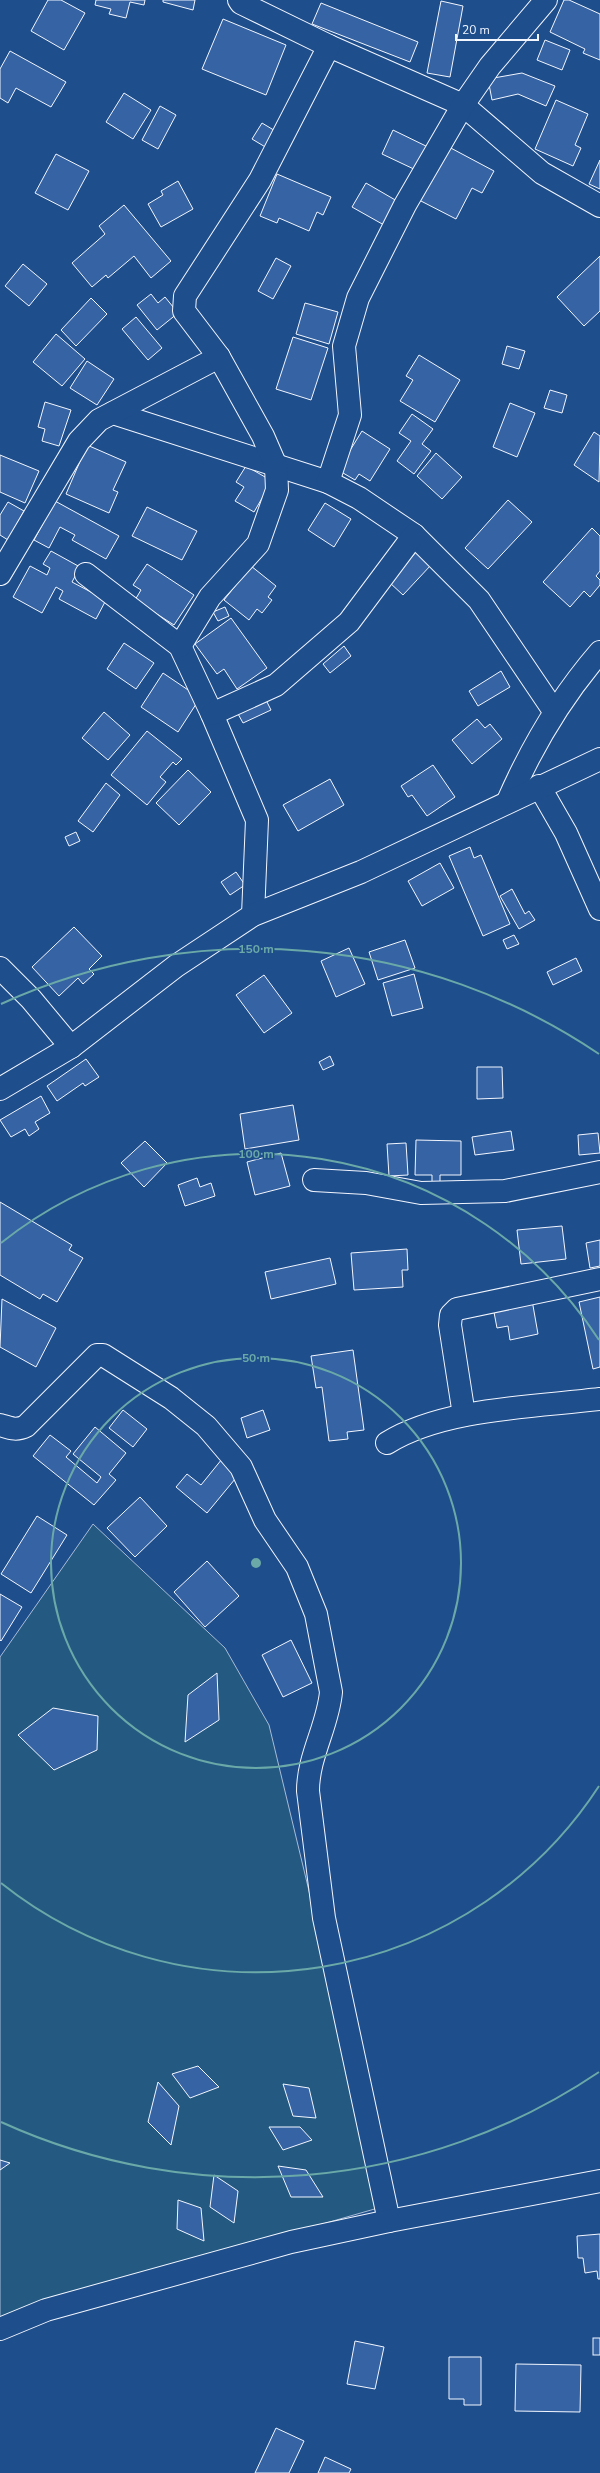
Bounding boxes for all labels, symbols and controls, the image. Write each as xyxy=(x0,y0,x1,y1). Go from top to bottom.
scale bar xyxy=(456,16,538,42)
text: 20 m xyxy=(462,22,490,38)
text: 150 m xyxy=(238,941,274,957)
text: 100 m xyxy=(238,1146,274,1162)
text: 50 m xyxy=(242,1350,270,1366)
centre of rings xyxy=(249,1556,263,1570)

